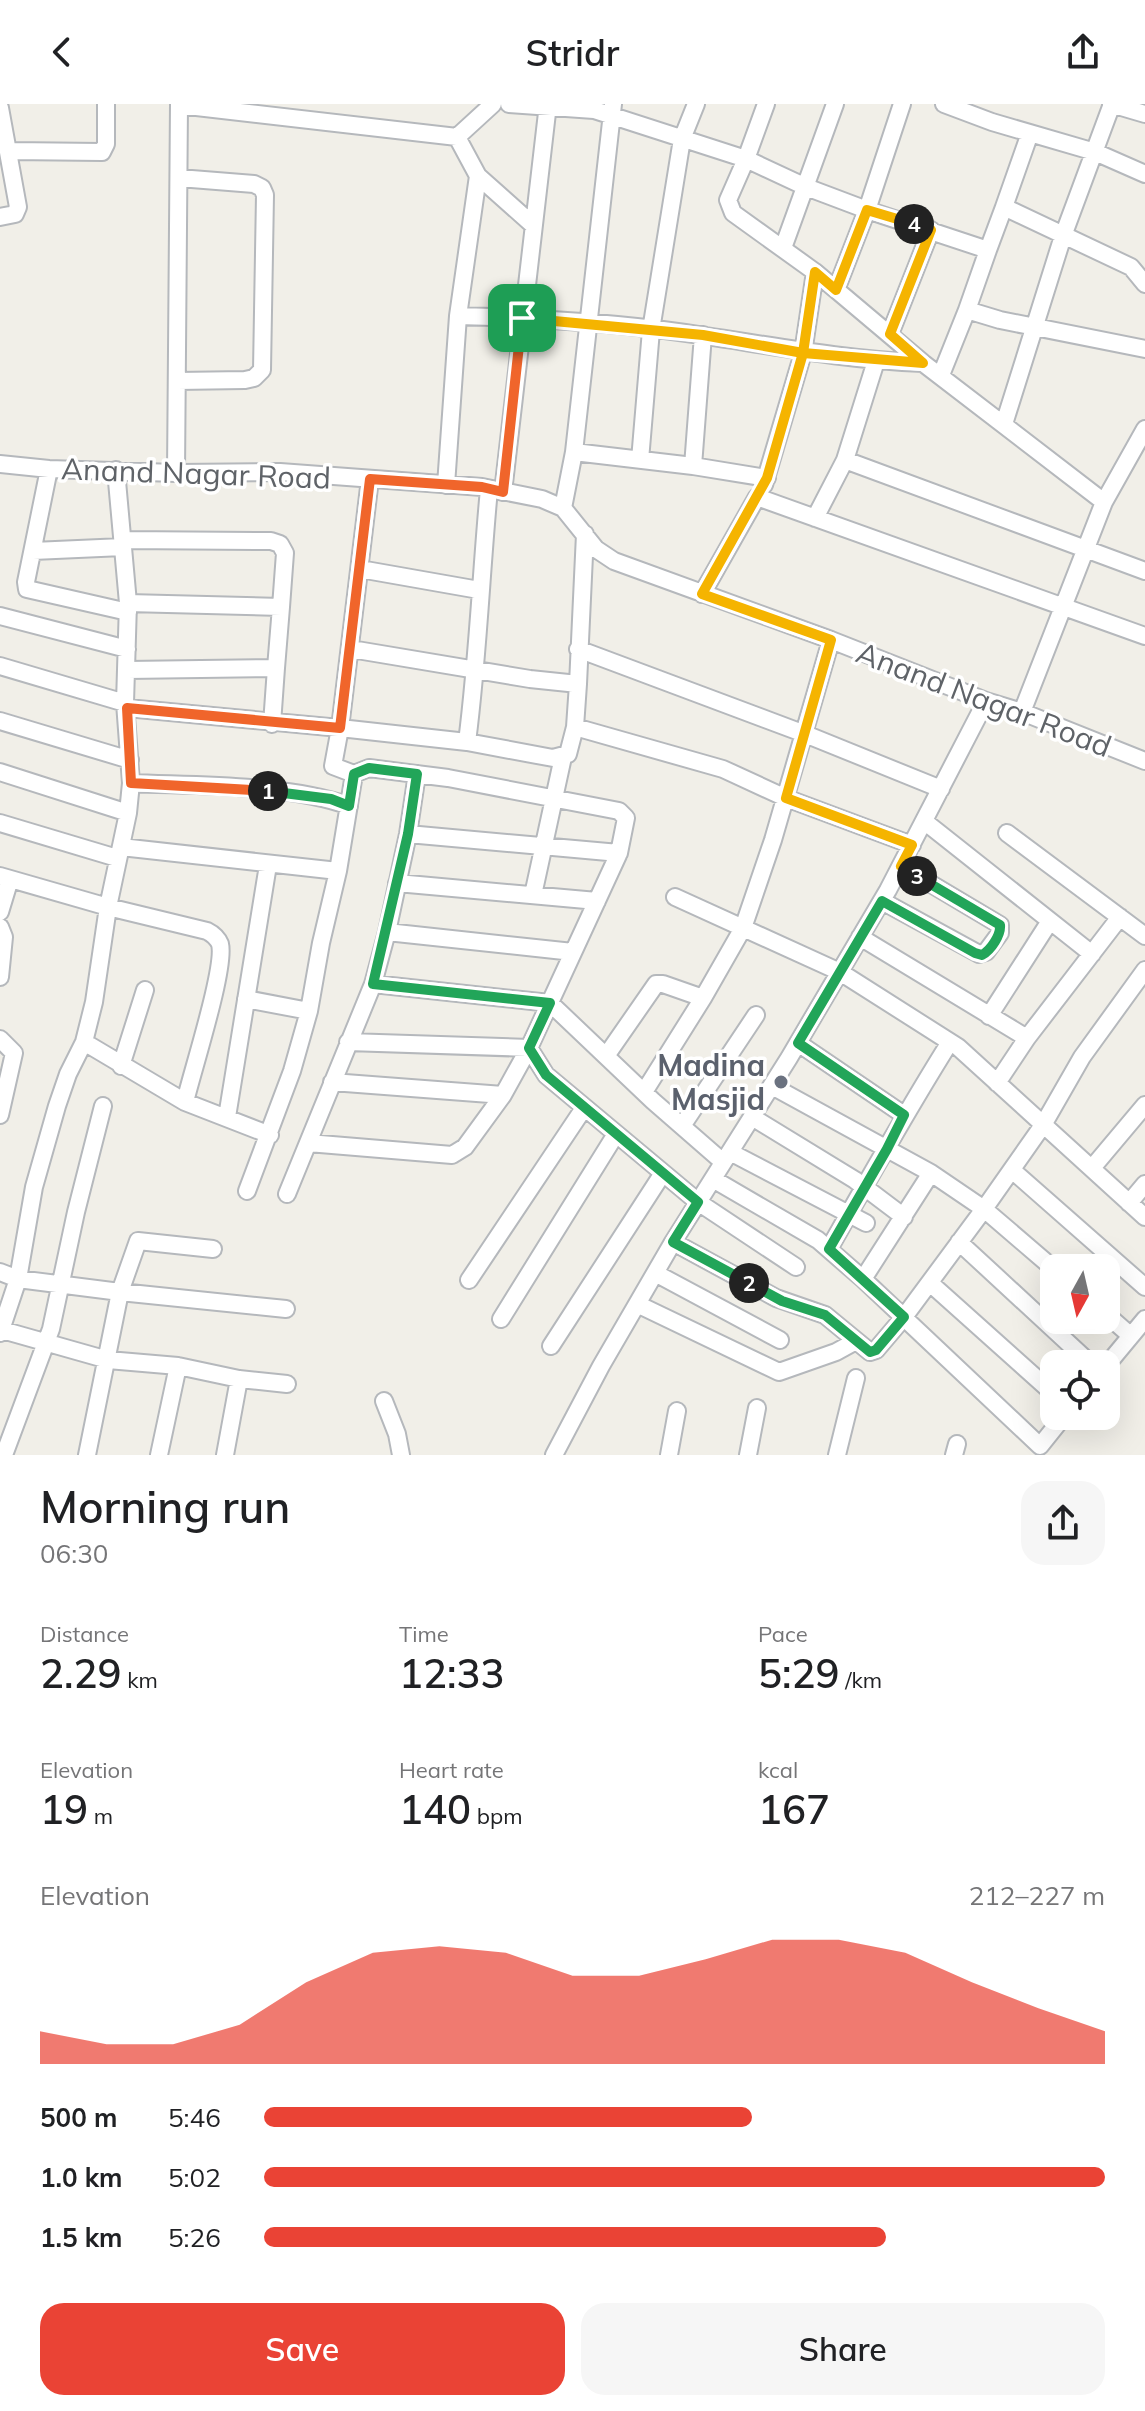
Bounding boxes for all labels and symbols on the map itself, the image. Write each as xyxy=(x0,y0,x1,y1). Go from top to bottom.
pin: 4 xyxy=(894,204,934,244)
pin xyxy=(488,284,556,352)
street label: Anand Nagar Road xyxy=(61,449,331,497)
street label: Anand Nagar Road xyxy=(851,633,1117,765)
pin: 1 xyxy=(248,771,288,811)
pin: 3 xyxy=(897,856,937,896)
place label: Madina Masjid xyxy=(657,1046,765,1118)
marker: Madina Masjid xyxy=(772,1073,790,1091)
north arrow xyxy=(1040,1254,1120,1334)
pin: 2 xyxy=(729,1263,769,1303)

